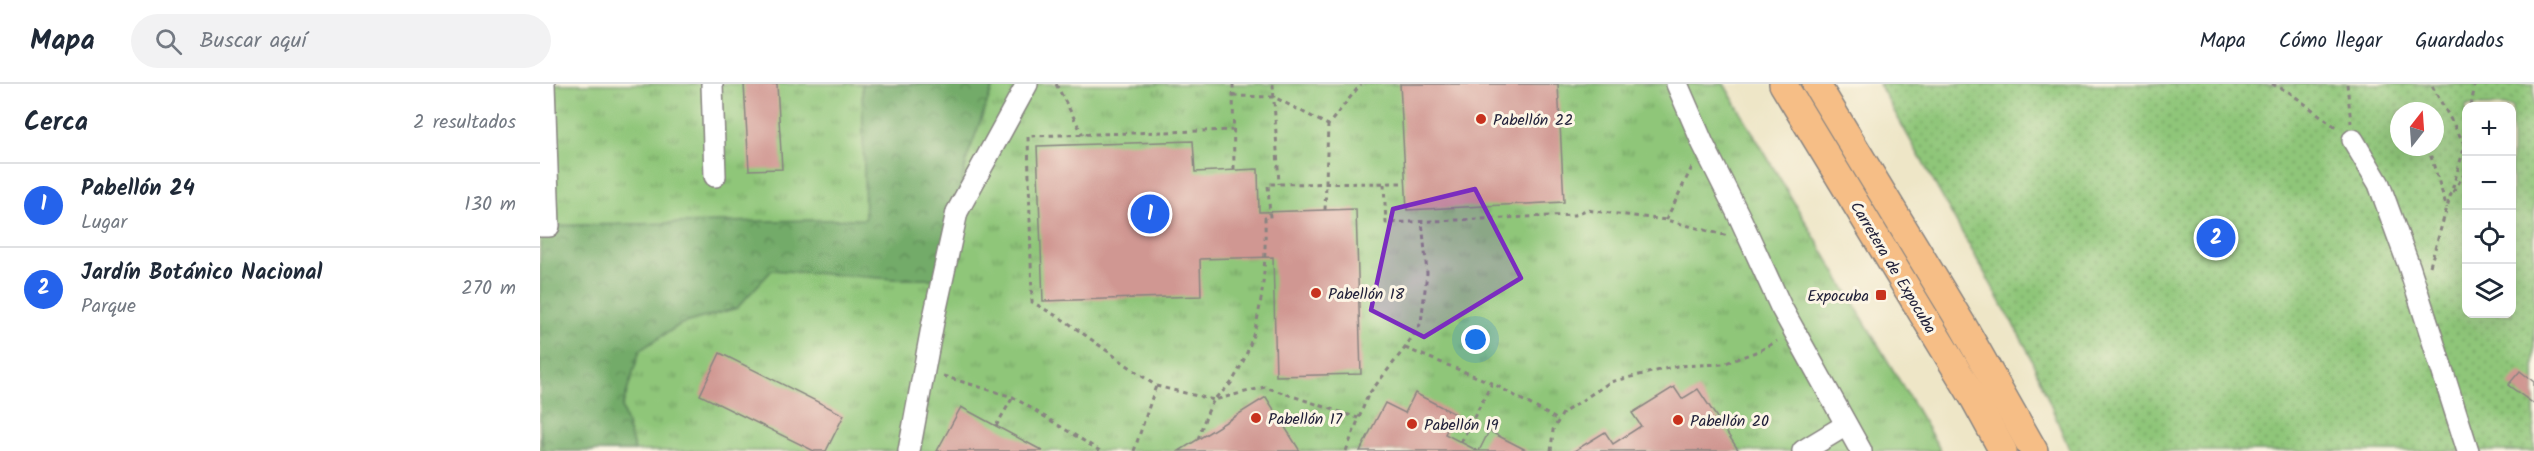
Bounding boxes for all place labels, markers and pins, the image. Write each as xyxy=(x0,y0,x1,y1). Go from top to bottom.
place label: Pabellón 22 xyxy=(1493,108,1573,133)
marker: Pabellón 22 xyxy=(1474,112,1488,126)
pin: 1 xyxy=(1130,192,1170,236)
pin: 2 xyxy=(2196,216,2236,260)
place label: Pabellón 18 xyxy=(1328,282,1405,307)
place label: Expocuba xyxy=(1807,284,1869,309)
marker: Pabellón 18 xyxy=(1309,286,1323,300)
marker: Expocuba xyxy=(1874,288,1888,302)
place label: Pabellón 17 xyxy=(1268,407,1343,432)
place label: Pabellón 20 xyxy=(1690,409,1769,434)
marker: Pabellón 17 xyxy=(1249,411,1263,425)
place label: Pabellón 19 xyxy=(1424,413,1499,438)
marker: Pabellón 20 xyxy=(1671,413,1685,427)
marker: Pabellón 19 xyxy=(1405,417,1419,431)

